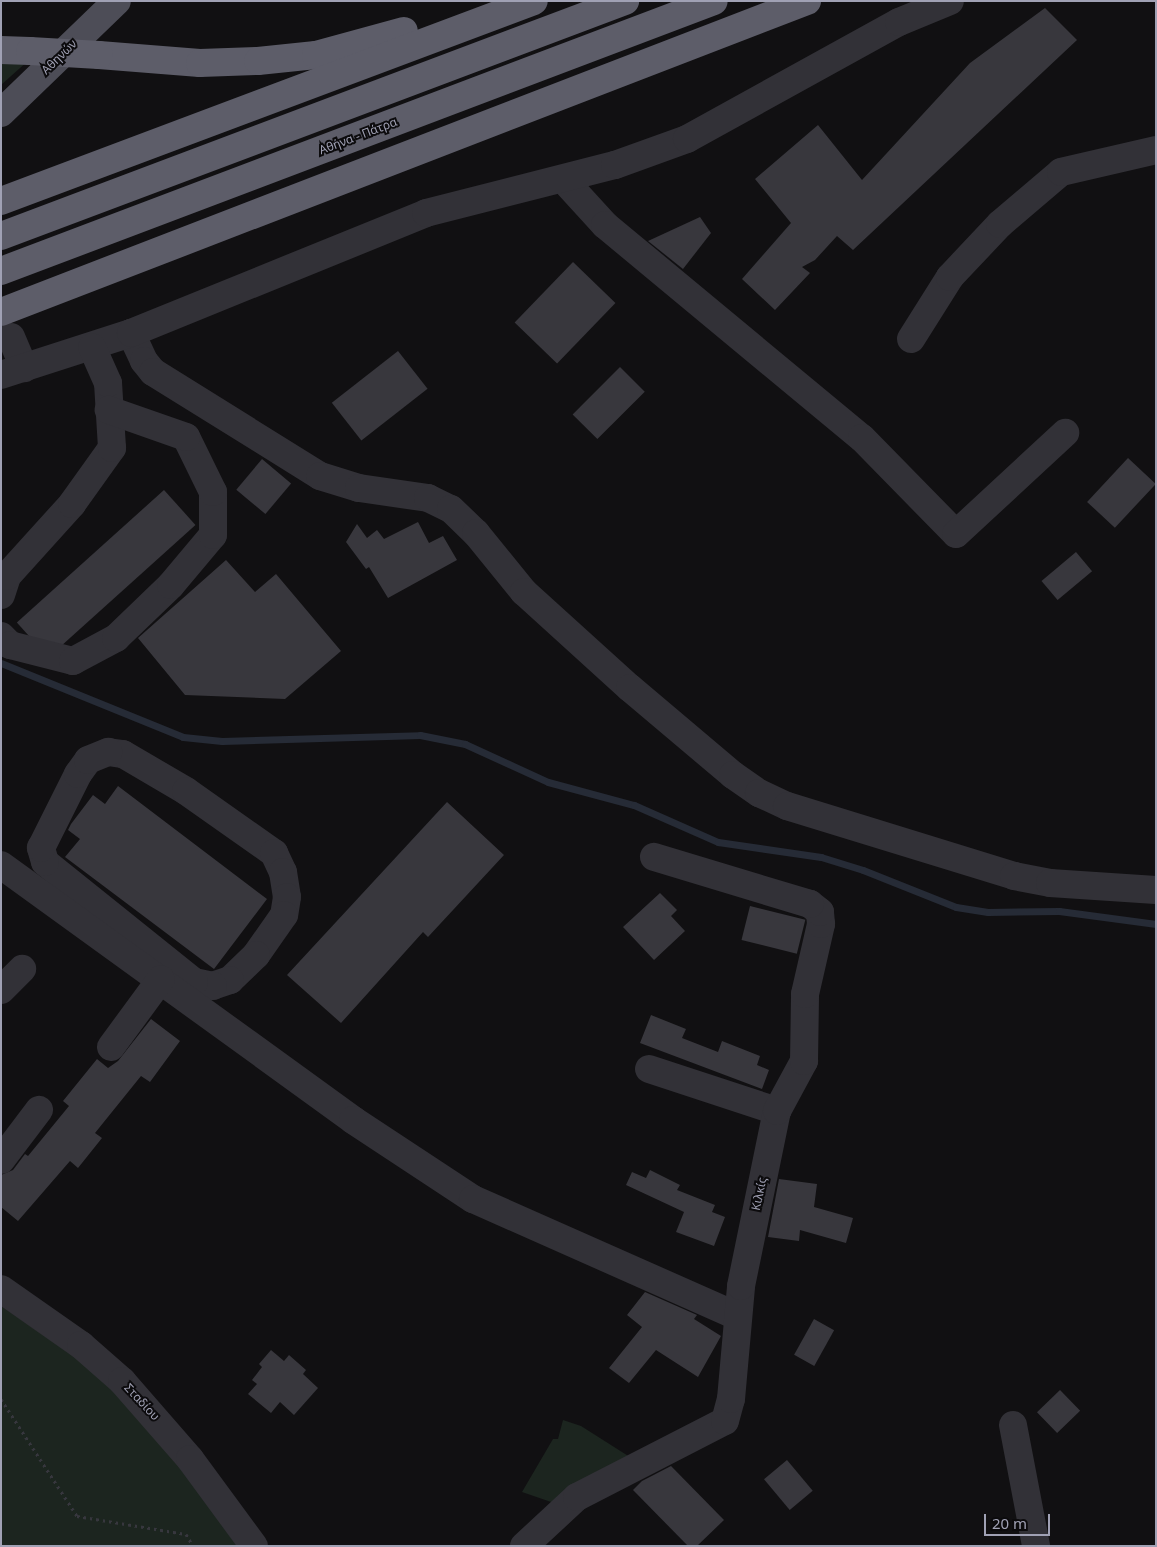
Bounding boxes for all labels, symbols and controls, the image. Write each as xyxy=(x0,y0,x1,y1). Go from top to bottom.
street label: Αθηνών xyxy=(38,37,80,77)
street label: Αθήνα - Πάτρα xyxy=(317,115,399,157)
street label: Κιλκίς xyxy=(748,1176,770,1212)
street label: Σταδίου xyxy=(121,1381,163,1423)
scale bar xyxy=(987,1504,1053,1536)
text: 20 m xyxy=(992,1513,1027,1533)

